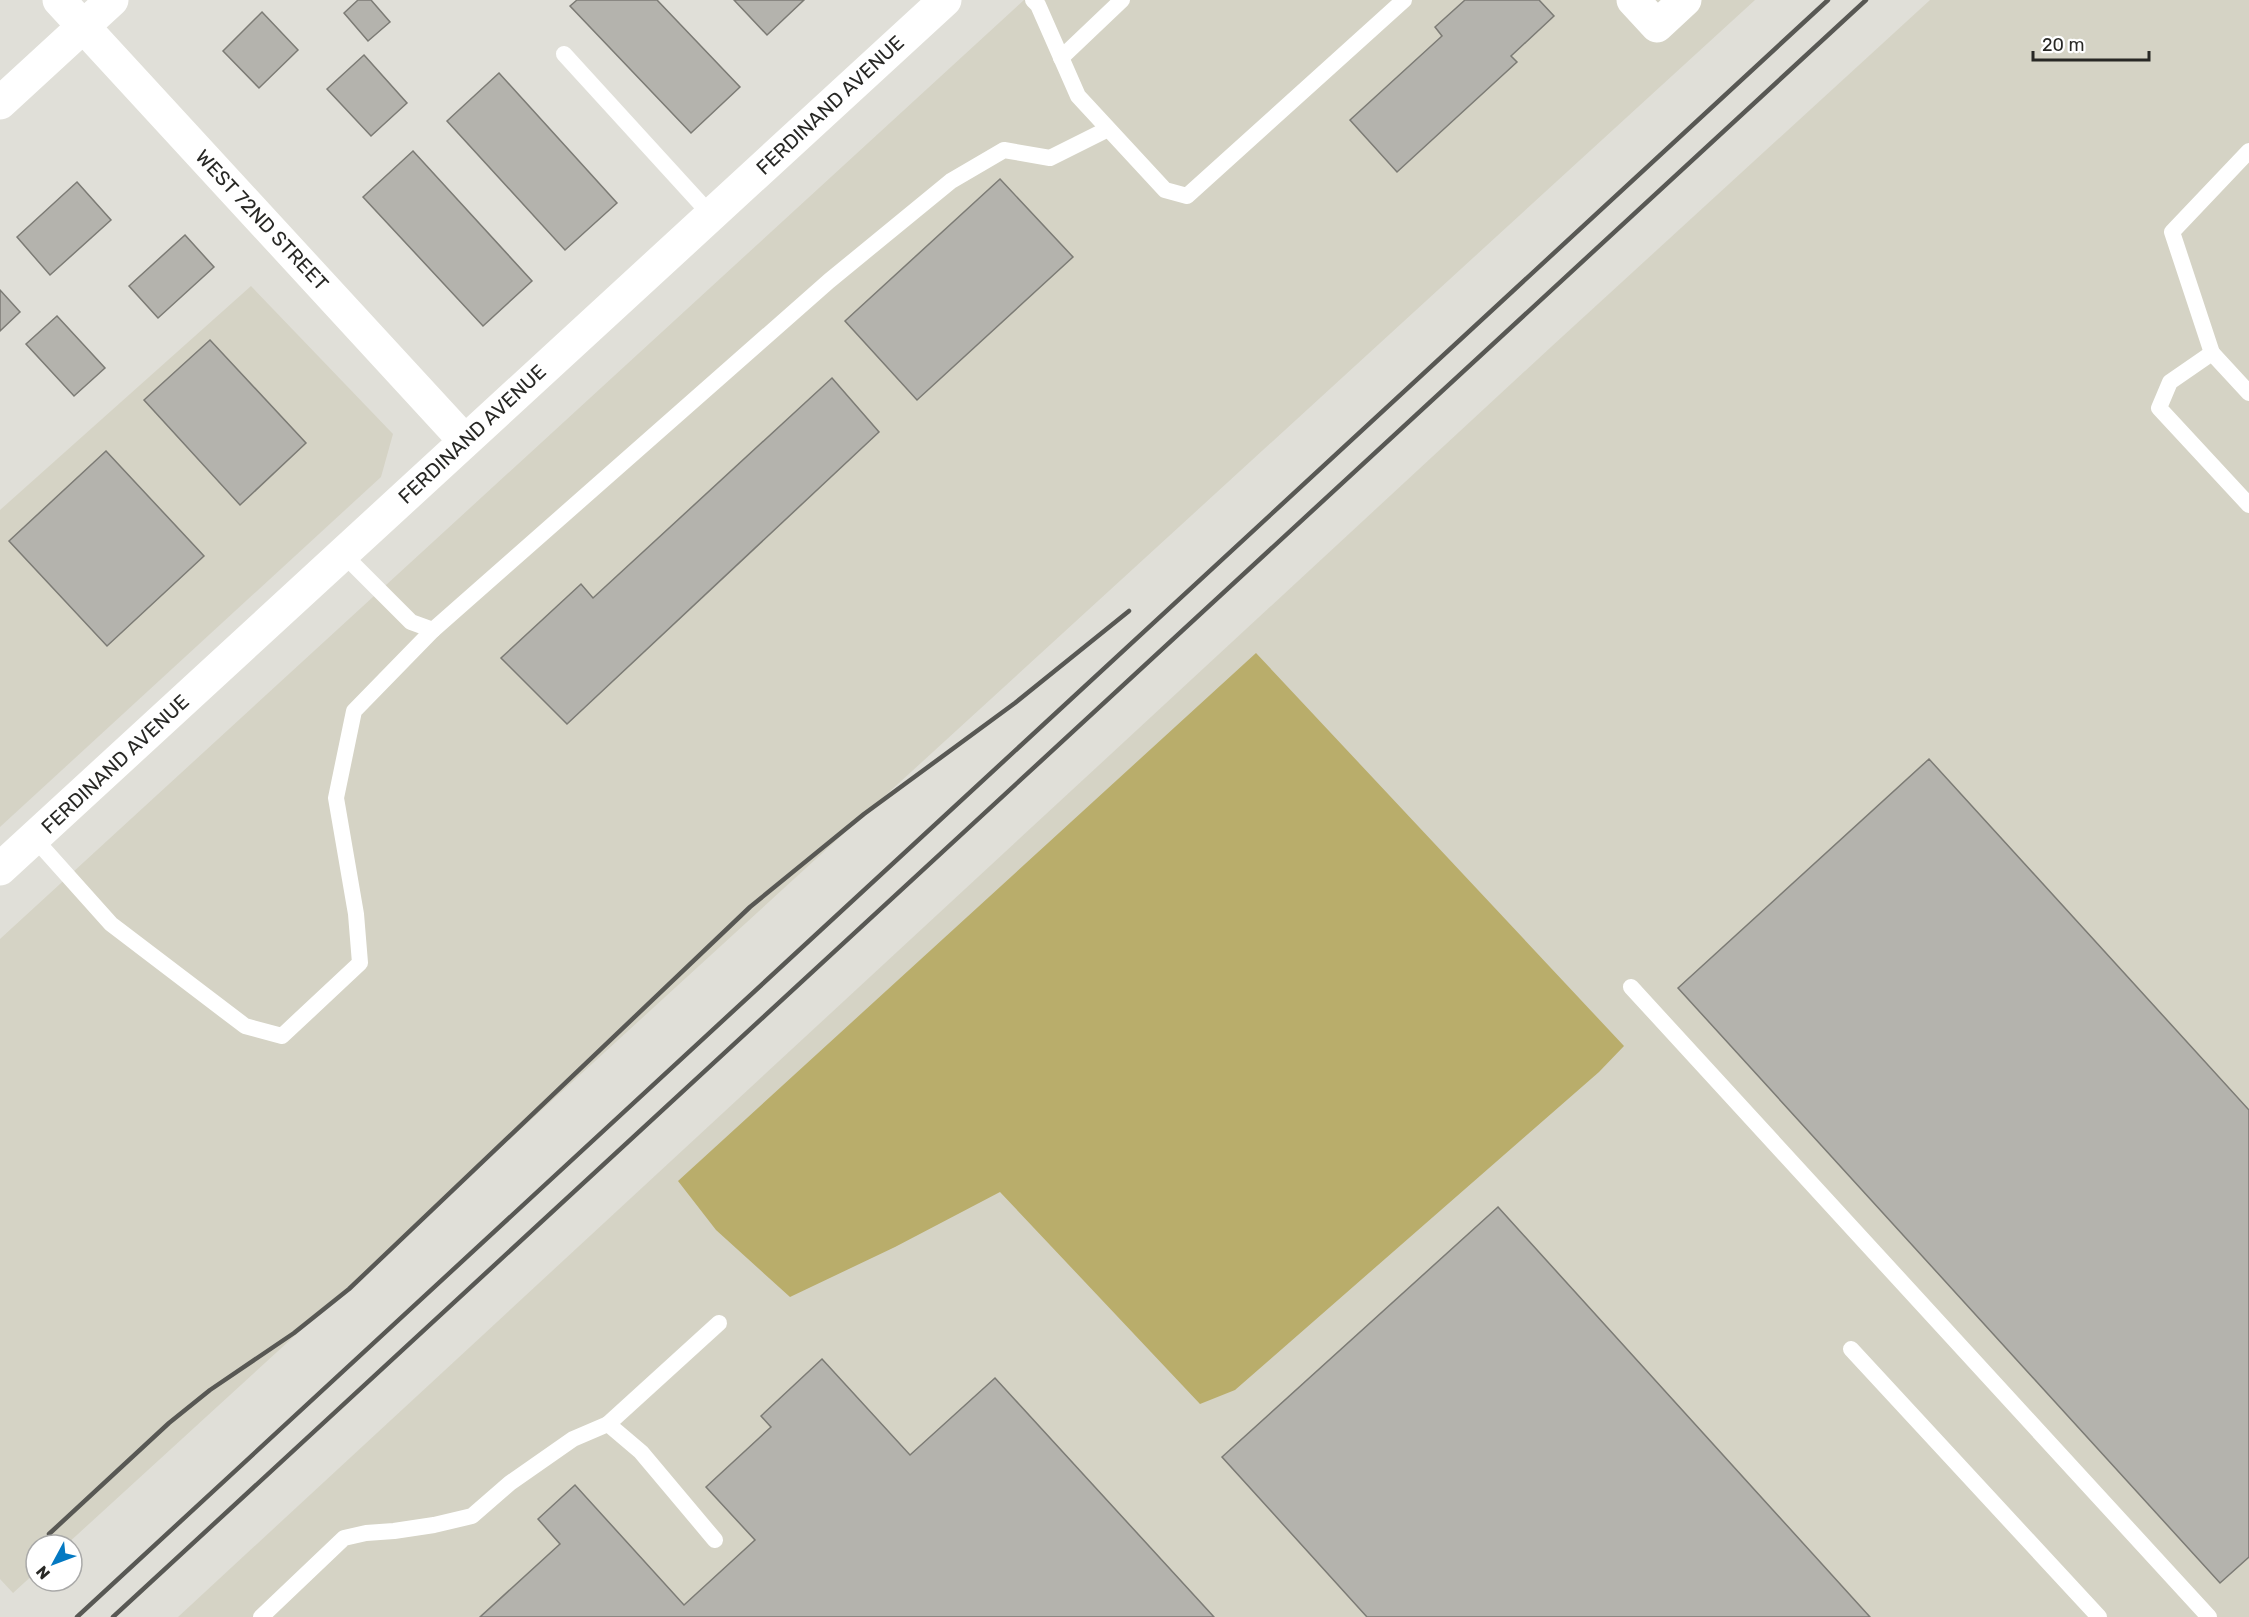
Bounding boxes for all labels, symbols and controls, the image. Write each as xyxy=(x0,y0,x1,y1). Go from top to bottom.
scale bar xyxy=(2033,24,2148,62)
street label: FERDINAND AVENUE xyxy=(751,30,909,180)
text: 20 m xyxy=(2042,34,2084,56)
street label: WEST 72ND STREET xyxy=(191,145,334,296)
street label: FERDINAND AVENUE xyxy=(393,359,551,509)
street label: FERDINAND AVENUE xyxy=(36,689,194,839)
north arrow xyxy=(24,1533,84,1593)
text: N xyxy=(32,1562,54,1583)

